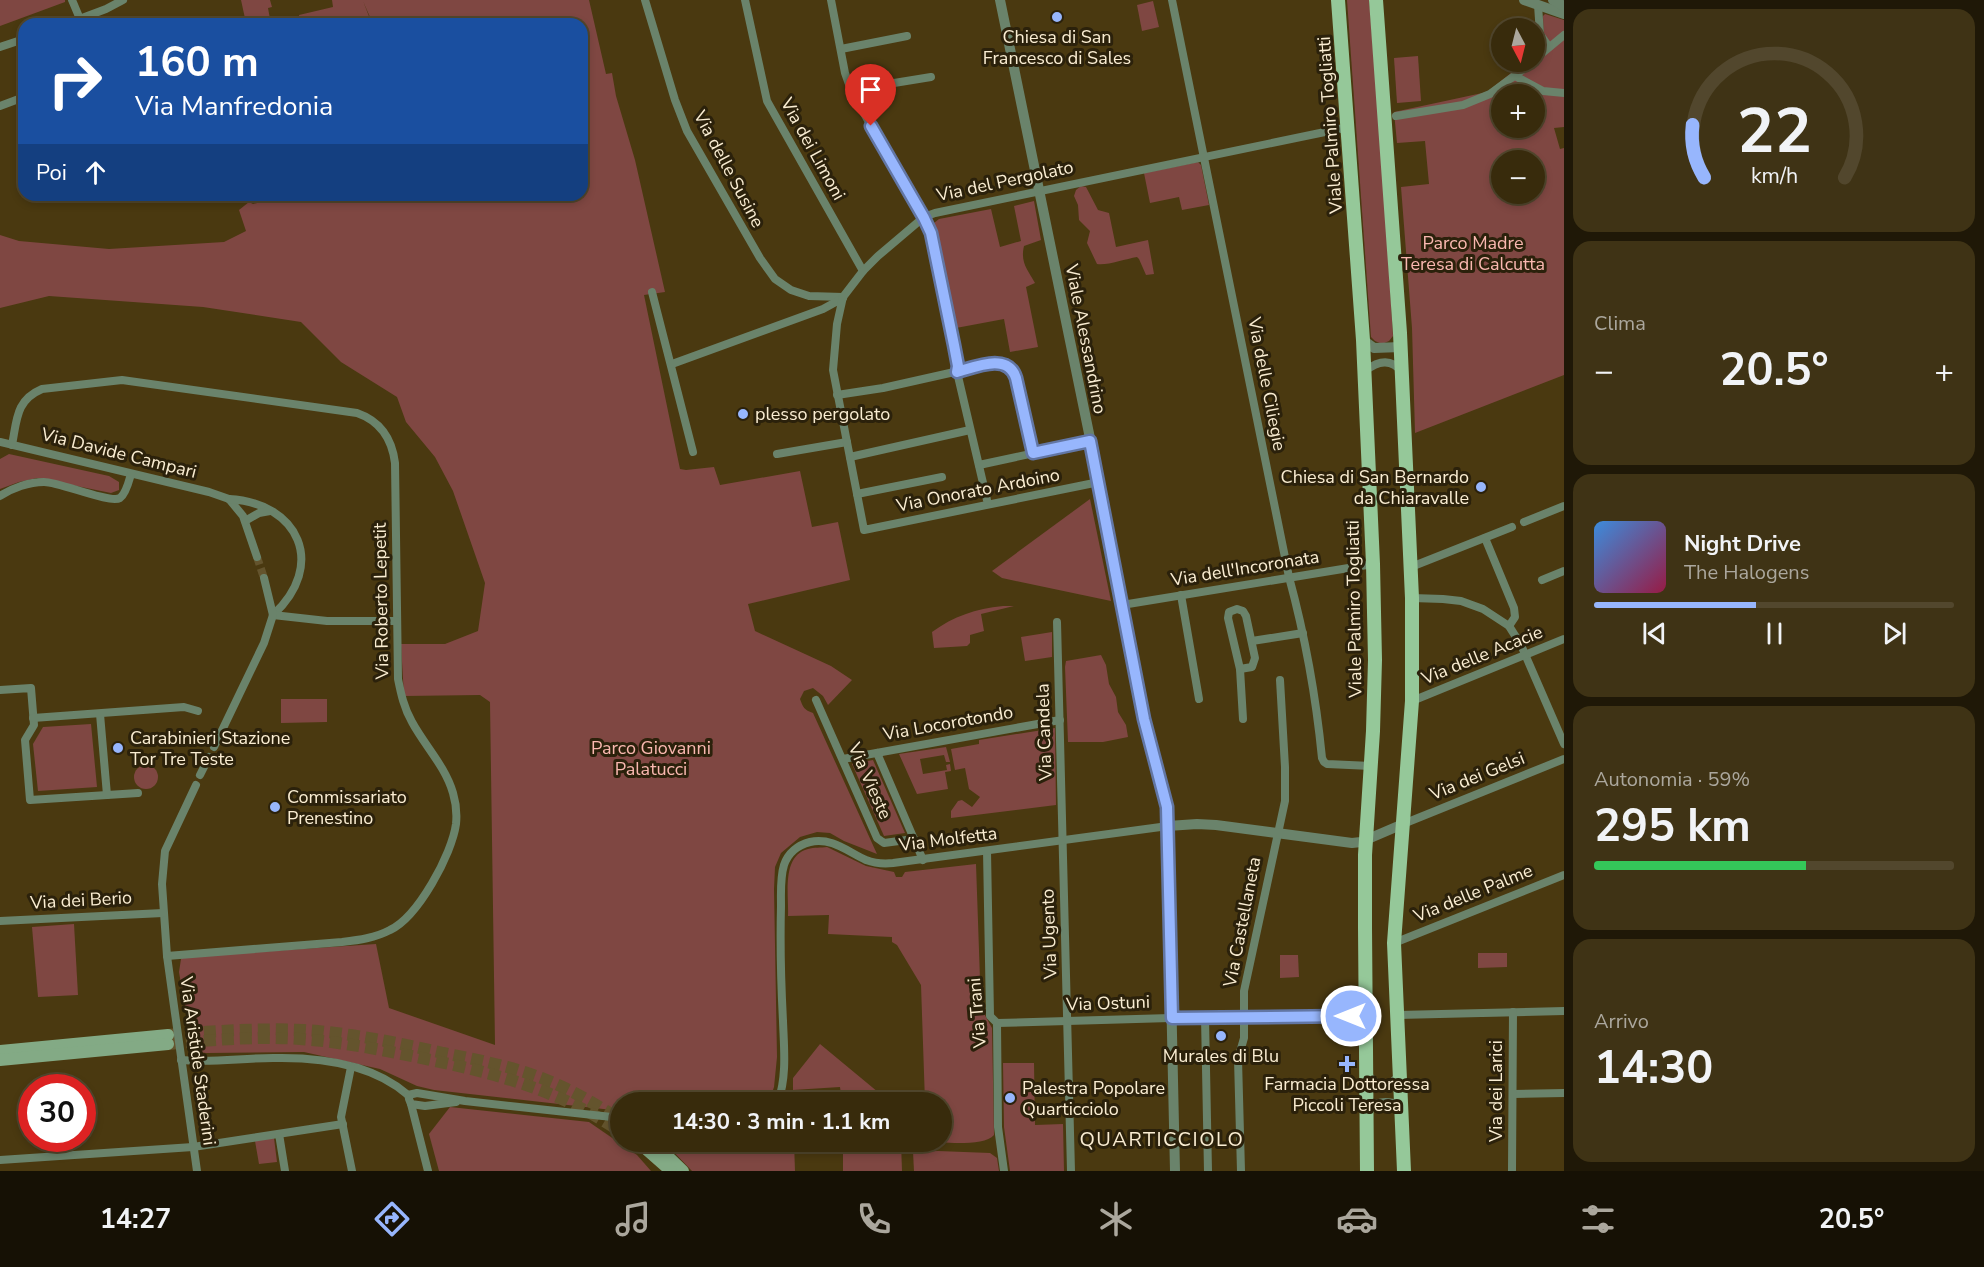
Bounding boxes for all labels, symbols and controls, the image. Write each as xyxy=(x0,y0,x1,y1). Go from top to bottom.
marker: Chiesa di San Francesco di Sales xyxy=(1050,10,1064,24)
north arrow xyxy=(1491,18,1545,72)
map controls xyxy=(1491,18,1545,204)
place label: Chiesa di San Francesco di Sales xyxy=(983,25,1131,70)
text: 160 m xyxy=(135,34,259,91)
street label: Viale Palmiro Togliatti xyxy=(1312,36,1348,215)
icon: right xyxy=(36,42,114,120)
pin xyxy=(845,64,896,126)
icon: arrive xyxy=(854,73,887,106)
button: + xyxy=(1491,84,1545,138)
text: Via Manfredonia xyxy=(135,88,333,125)
text: 22 xyxy=(1737,89,1811,174)
street label: Via dei Limoni xyxy=(775,93,851,204)
street label: Via delle Susine xyxy=(688,105,770,232)
button: − xyxy=(1491,150,1545,204)
street label: Via del Pergolato xyxy=(933,155,1076,207)
icon: ahead xyxy=(79,156,112,189)
text: Poi xyxy=(36,158,67,188)
text: km/h xyxy=(1750,161,1798,191)
park label: Parco Madre Teresa di Calcutta xyxy=(1401,231,1545,276)
street label: Viale Alessandrino xyxy=(1060,261,1112,416)
text: Clima xyxy=(1594,310,1646,337)
street label: Via delle Ciliegie xyxy=(1242,314,1292,453)
text: 20.5° xyxy=(1719,340,1829,401)
text: − xyxy=(1594,349,1614,394)
text: + xyxy=(1934,349,1954,394)
place label: plesso pergolato xyxy=(755,402,890,426)
marker: plesso pergolato xyxy=(736,407,750,421)
street label: Via Davide Campari xyxy=(38,422,199,484)
street label: Via Onorato Ardoino xyxy=(893,462,1062,518)
place label: Chiesa di San Bernardo da Chiaravalle xyxy=(1281,465,1469,510)
marker: Chiesa di San Bernardo da Chiaravalle xyxy=(1474,480,1488,494)
street label: Viale Palmiro Togliatti xyxy=(1340,520,1368,699)
street label: Via Roberto Lepetit xyxy=(368,522,394,680)
text: Night Drive xyxy=(1684,529,1801,559)
street label: Via dell'Incoronata xyxy=(1168,544,1321,592)
text: The Halogens xyxy=(1684,559,1809,586)
icon: previous xyxy=(1638,617,1671,650)
icon: pause xyxy=(1758,617,1791,650)
icon: next xyxy=(1878,617,1911,650)
street label: Via delle Acacie xyxy=(1417,620,1546,691)
street label: Via Candela xyxy=(1030,683,1058,782)
street label: Via Locorotondo xyxy=(880,700,1015,746)
place label: Carabinieri Stazione Tor Tre Teste xyxy=(130,726,290,771)
park label: Parco Giovanni Palatucci xyxy=(591,736,711,781)
street label: Via Vieste xyxy=(842,738,897,823)
marker: Carabinieri Stazione Tor Tre Teste xyxy=(111,741,125,755)
street label: Via dei Gelsi xyxy=(1425,746,1528,806)
text: Autonomia · 59% xyxy=(1594,766,1750,793)
place label: Commissariato Prenestino xyxy=(287,785,407,830)
text: 295 km xyxy=(1594,796,1751,857)
marker: Commissariato Prenestino xyxy=(268,800,282,814)
street label: Via Molfetta xyxy=(897,821,998,857)
street label: Via Castellaneta xyxy=(1217,855,1266,990)
street label: Via delle Palme xyxy=(1409,858,1536,928)
street label: Via dei Berio xyxy=(28,885,133,915)
street label: Via Ugento xyxy=(1035,888,1063,981)
street label: Via Aristide Staderini xyxy=(174,974,222,1147)
street label: Via Trani xyxy=(962,977,992,1050)
position arrow xyxy=(1319,984,1383,1048)
street label: Via Ostuni xyxy=(1065,990,1150,1016)
text: Arrivo xyxy=(1594,1008,1649,1035)
marker: Murales di Blu xyxy=(1214,1029,1228,1043)
text: 14:30 xyxy=(1594,1038,1713,1099)
street label: Via dei Larici xyxy=(1484,1040,1508,1143)
place label: Murales di Blu xyxy=(1163,1044,1279,1068)
marker: Farmacia Dottoressa Piccoli Teresa xyxy=(1340,1057,1354,1071)
place label: Farmacia Dottoressa Piccoli Teresa xyxy=(1264,1072,1430,1117)
speed limit sign: 30 xyxy=(18,1074,96,1152)
place label: Palestra Popolare Quarticciolo xyxy=(1022,1076,1165,1121)
marker: Palestra Popolare Quarticciolo xyxy=(1003,1091,1017,1105)
text: 14:30 · 3 min · 1.1 km xyxy=(672,1107,890,1137)
district label: QUARTICCIOLO xyxy=(1080,1126,1244,1153)
icon: directions xyxy=(371,1198,413,1240)
icon: music xyxy=(612,1198,654,1240)
icon: phone xyxy=(853,1198,895,1240)
icon: climate xyxy=(1095,1198,1137,1240)
icon: car xyxy=(1336,1198,1378,1240)
icon: filters xyxy=(1577,1198,1619,1240)
text: 14:27 xyxy=(100,1201,171,1238)
text: 20.5° xyxy=(1819,1201,1884,1238)

